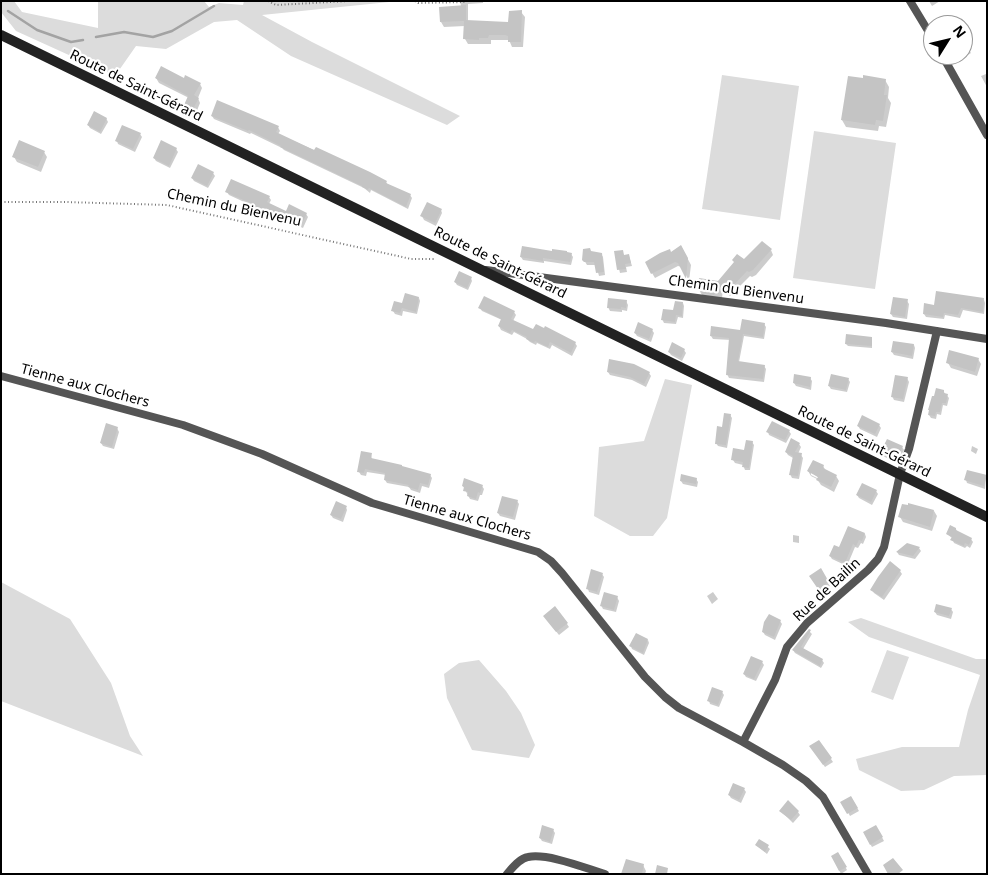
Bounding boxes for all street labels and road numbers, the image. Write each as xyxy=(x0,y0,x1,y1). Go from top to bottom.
street label: Route de Saint-Gérard xyxy=(67,47,205,125)
street label: Chemin du Bienvenu xyxy=(165,186,303,230)
street label: Route de Saint-Gérard xyxy=(431,224,569,302)
street label: Chemin du Bienvenu xyxy=(667,272,805,308)
street label: Tienne aux Clochers xyxy=(19,361,151,411)
street label: Route de Saint-Gérard xyxy=(795,403,933,481)
street label: Tienne aux Clochers xyxy=(401,492,533,544)
street label: Rue de Bailin xyxy=(790,555,864,625)

